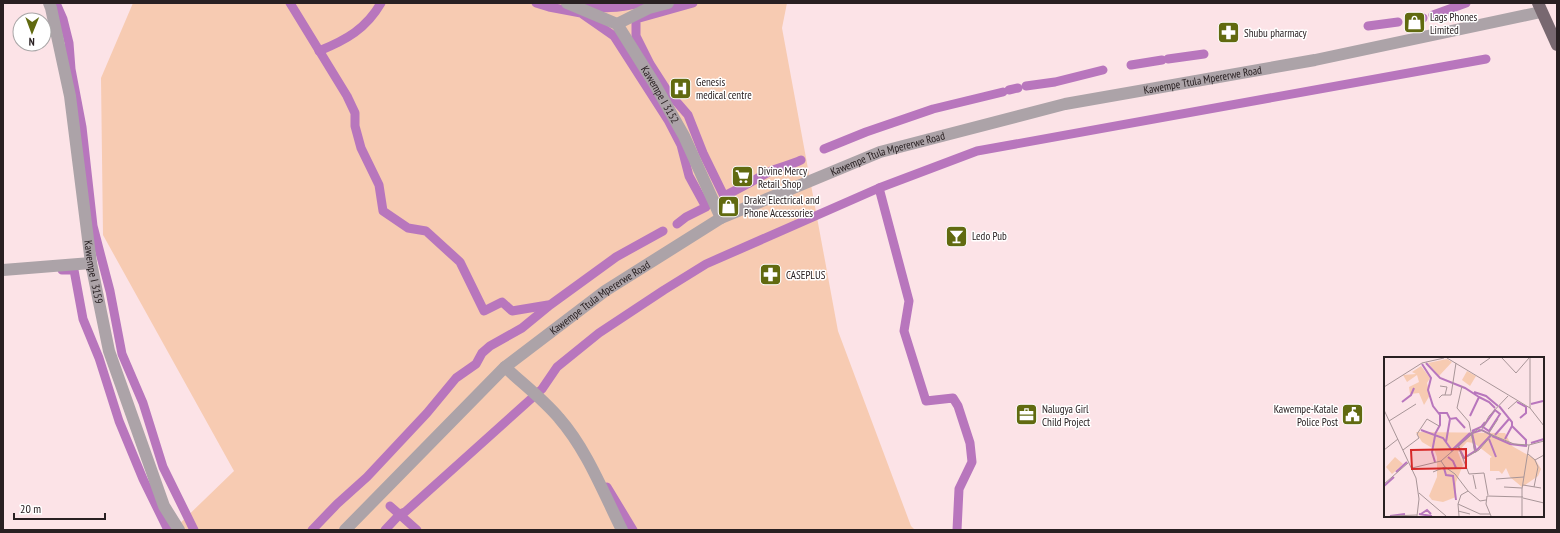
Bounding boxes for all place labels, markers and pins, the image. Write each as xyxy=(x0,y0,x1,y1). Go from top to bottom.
shop icon: Lags Phones Limited xyxy=(1401,10,1427,36)
place label: Lags Phones Limited xyxy=(1430,10,1478,37)
pharmacy icon: Shubu pharmacy xyxy=(1215,20,1241,46)
place label: Shubu pharmacy xyxy=(1244,26,1308,40)
hospital icon: Genesis medical centre xyxy=(668,75,694,101)
place label: Genesis medical centre xyxy=(696,75,752,102)
supermarket icon: Divine Mercy Retail Shop xyxy=(730,164,756,190)
place label: Divine Mercy Retail Shop xyxy=(758,164,808,191)
shop icon: Drake Electrical and Phone Accessories xyxy=(715,193,741,219)
place label: Drake Electrical and Phone Accessories xyxy=(744,193,820,220)
bar icon: Ledo Pub xyxy=(944,223,970,249)
place label: Ledo Pub xyxy=(972,229,1007,243)
pharmacy icon: CASEPLUS xyxy=(757,262,783,288)
place label: CASEPLUS xyxy=(786,268,826,282)
office icon: Nalugya Girl Child Project xyxy=(1014,402,1040,428)
place label: Nalugya Girl Child Project xyxy=(1042,402,1090,429)
place label: Kawempe-Katale Police Post xyxy=(1274,402,1338,429)
public building icon: Kawempe-Katale Police Post xyxy=(1340,402,1366,428)

